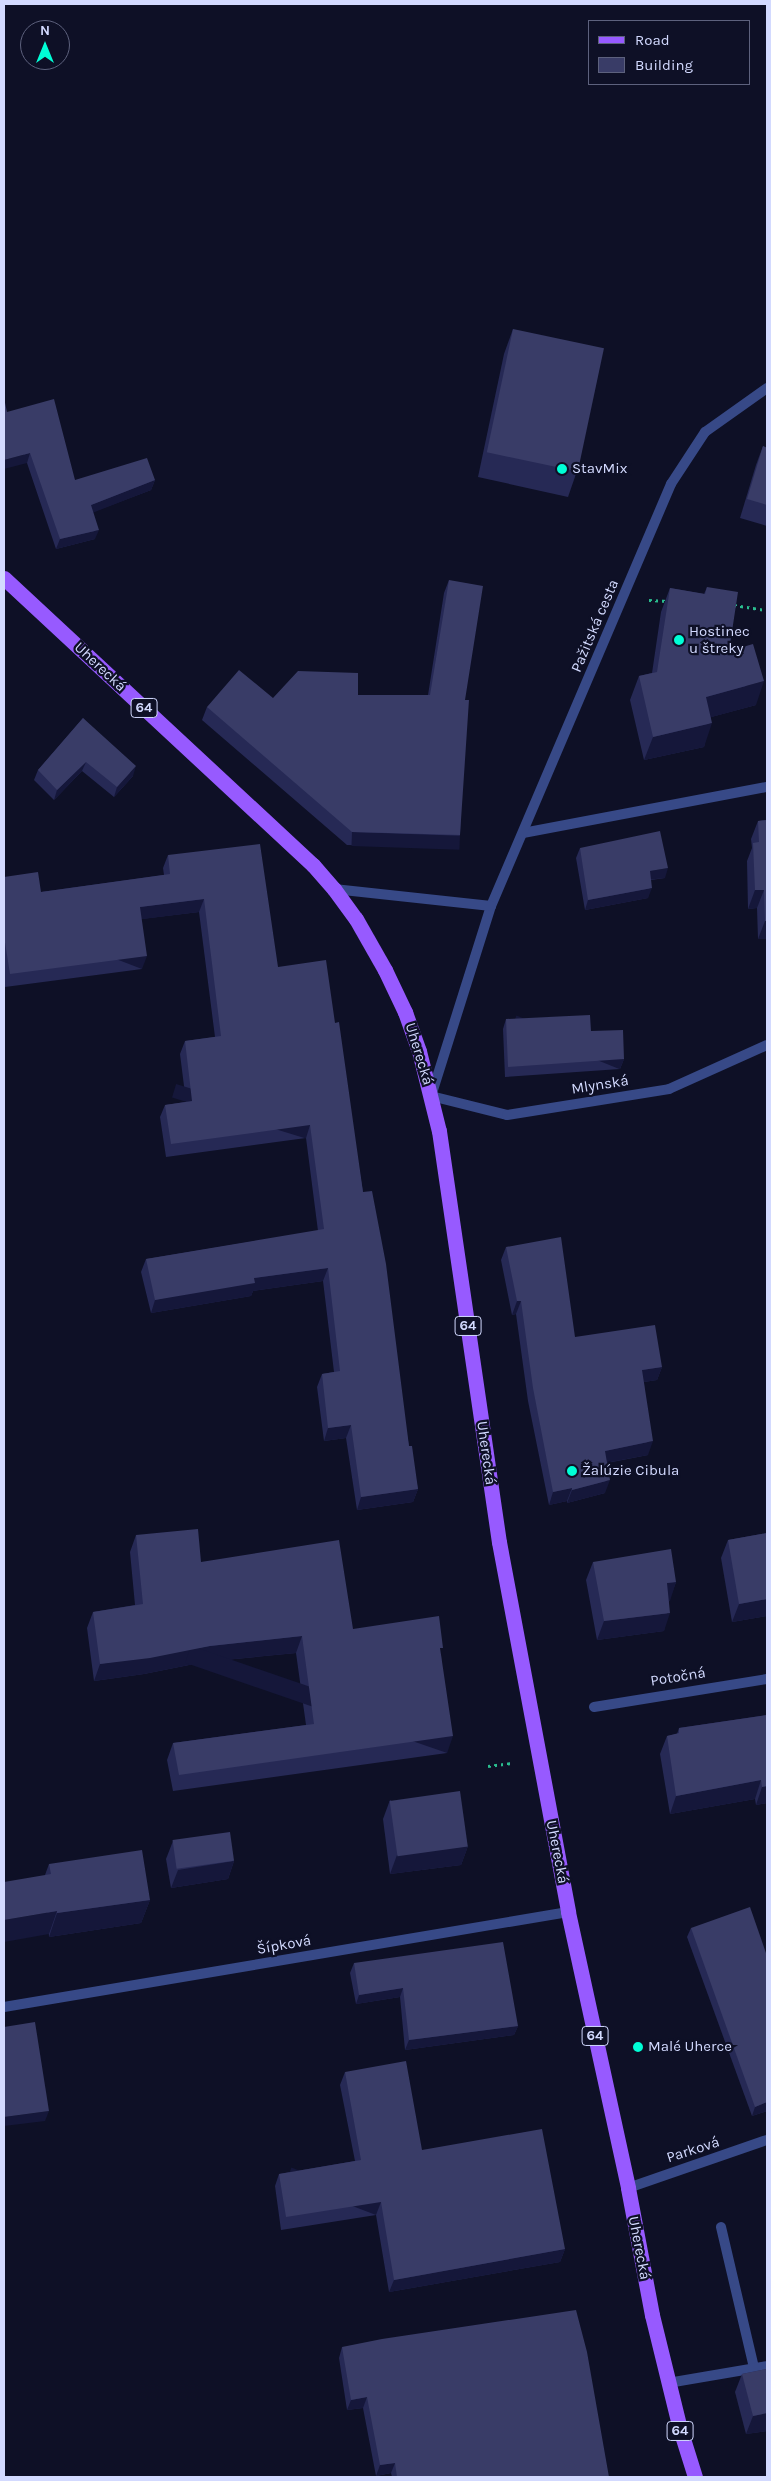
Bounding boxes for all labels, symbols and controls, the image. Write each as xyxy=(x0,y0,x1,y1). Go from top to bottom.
north arrow xyxy=(20,20,70,70)
legend xyxy=(588,20,751,85)
text: N xyxy=(40,22,50,39)
text: Road xyxy=(635,31,670,49)
text: Building xyxy=(635,56,693,74)
place label: StavMix xyxy=(572,460,627,478)
marker: StavMix xyxy=(556,463,568,475)
street label: Pažitská cesta xyxy=(567,577,623,675)
place label: Hostinec u štreky xyxy=(689,622,750,657)
marker: Hostinec u štreky xyxy=(673,634,685,646)
street label: Uherecká xyxy=(70,639,130,695)
road number: 64 xyxy=(130,696,158,720)
street label: Uherecká xyxy=(401,1021,437,1087)
street label: Mlynská xyxy=(570,1072,630,1098)
road number: 64 xyxy=(454,1314,482,1338)
street label: Uherecká xyxy=(473,1420,499,1486)
place label: Žalúzie Cibula xyxy=(582,1462,679,1480)
marker: Žalúzie Cibula xyxy=(566,1465,578,1477)
street label: Potočná xyxy=(649,1664,707,1690)
street label: Uherecká xyxy=(542,1819,572,1885)
street label: Šípková xyxy=(255,1931,313,1959)
road number: 64 xyxy=(581,2024,609,2048)
place label: Malé Uherce xyxy=(648,2038,732,2056)
marker: Malé Uherce xyxy=(632,2041,644,2053)
street label: Parková xyxy=(664,2133,722,2167)
street label: Uherecká xyxy=(624,2215,654,2281)
road number: 64 xyxy=(666,2420,694,2442)

